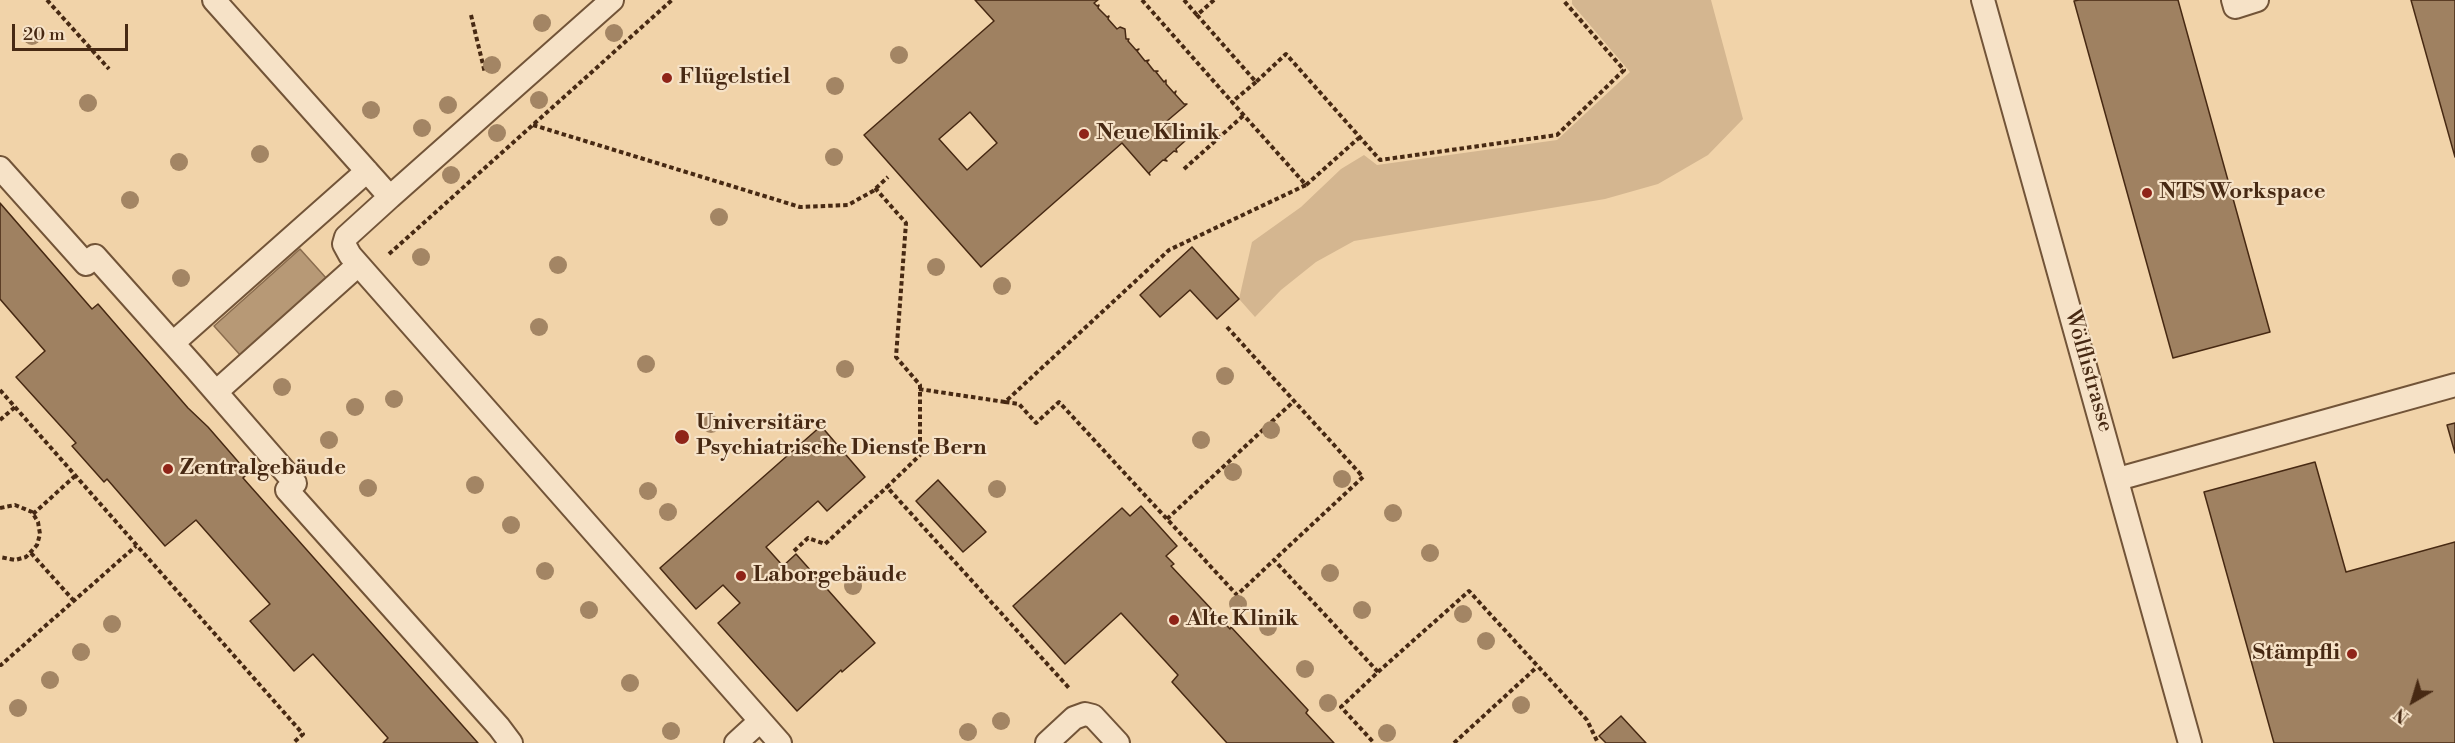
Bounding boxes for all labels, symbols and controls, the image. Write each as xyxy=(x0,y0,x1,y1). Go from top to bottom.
scale bar xyxy=(15,12,130,50)
text: 20 m xyxy=(23,23,65,46)
place label: Flügelstiel xyxy=(679,65,790,91)
marker: Flügelstiel xyxy=(660,71,674,85)
place label: Neue Klinik xyxy=(1096,121,1220,147)
marker: Neue Klinik xyxy=(1077,127,1091,141)
place label: NTS Workspace xyxy=(2159,180,2325,206)
marker: NTS Workspace xyxy=(2140,186,2154,200)
street label: Wölflistrasse xyxy=(2058,307,2118,435)
place label: Universitäre Psychiatrische Dienste Bern xyxy=(696,411,987,463)
marker: Universitäre Psychiatrische Dienste Bern xyxy=(673,428,691,446)
place label: Zentralgebäude xyxy=(180,456,346,482)
marker: Zentralgebäude xyxy=(161,462,175,476)
place label: Laborgebäude xyxy=(753,563,907,589)
marker: Laborgebäude xyxy=(734,569,748,583)
place label: Alte Klinik xyxy=(1186,607,1298,633)
marker: Alte Klinik xyxy=(1167,613,1181,627)
place label: Stämpfli xyxy=(2252,641,2340,667)
marker: Stämpfli xyxy=(2345,647,2359,661)
north arrow xyxy=(2383,671,2443,731)
text: N xyxy=(2391,703,2413,727)

